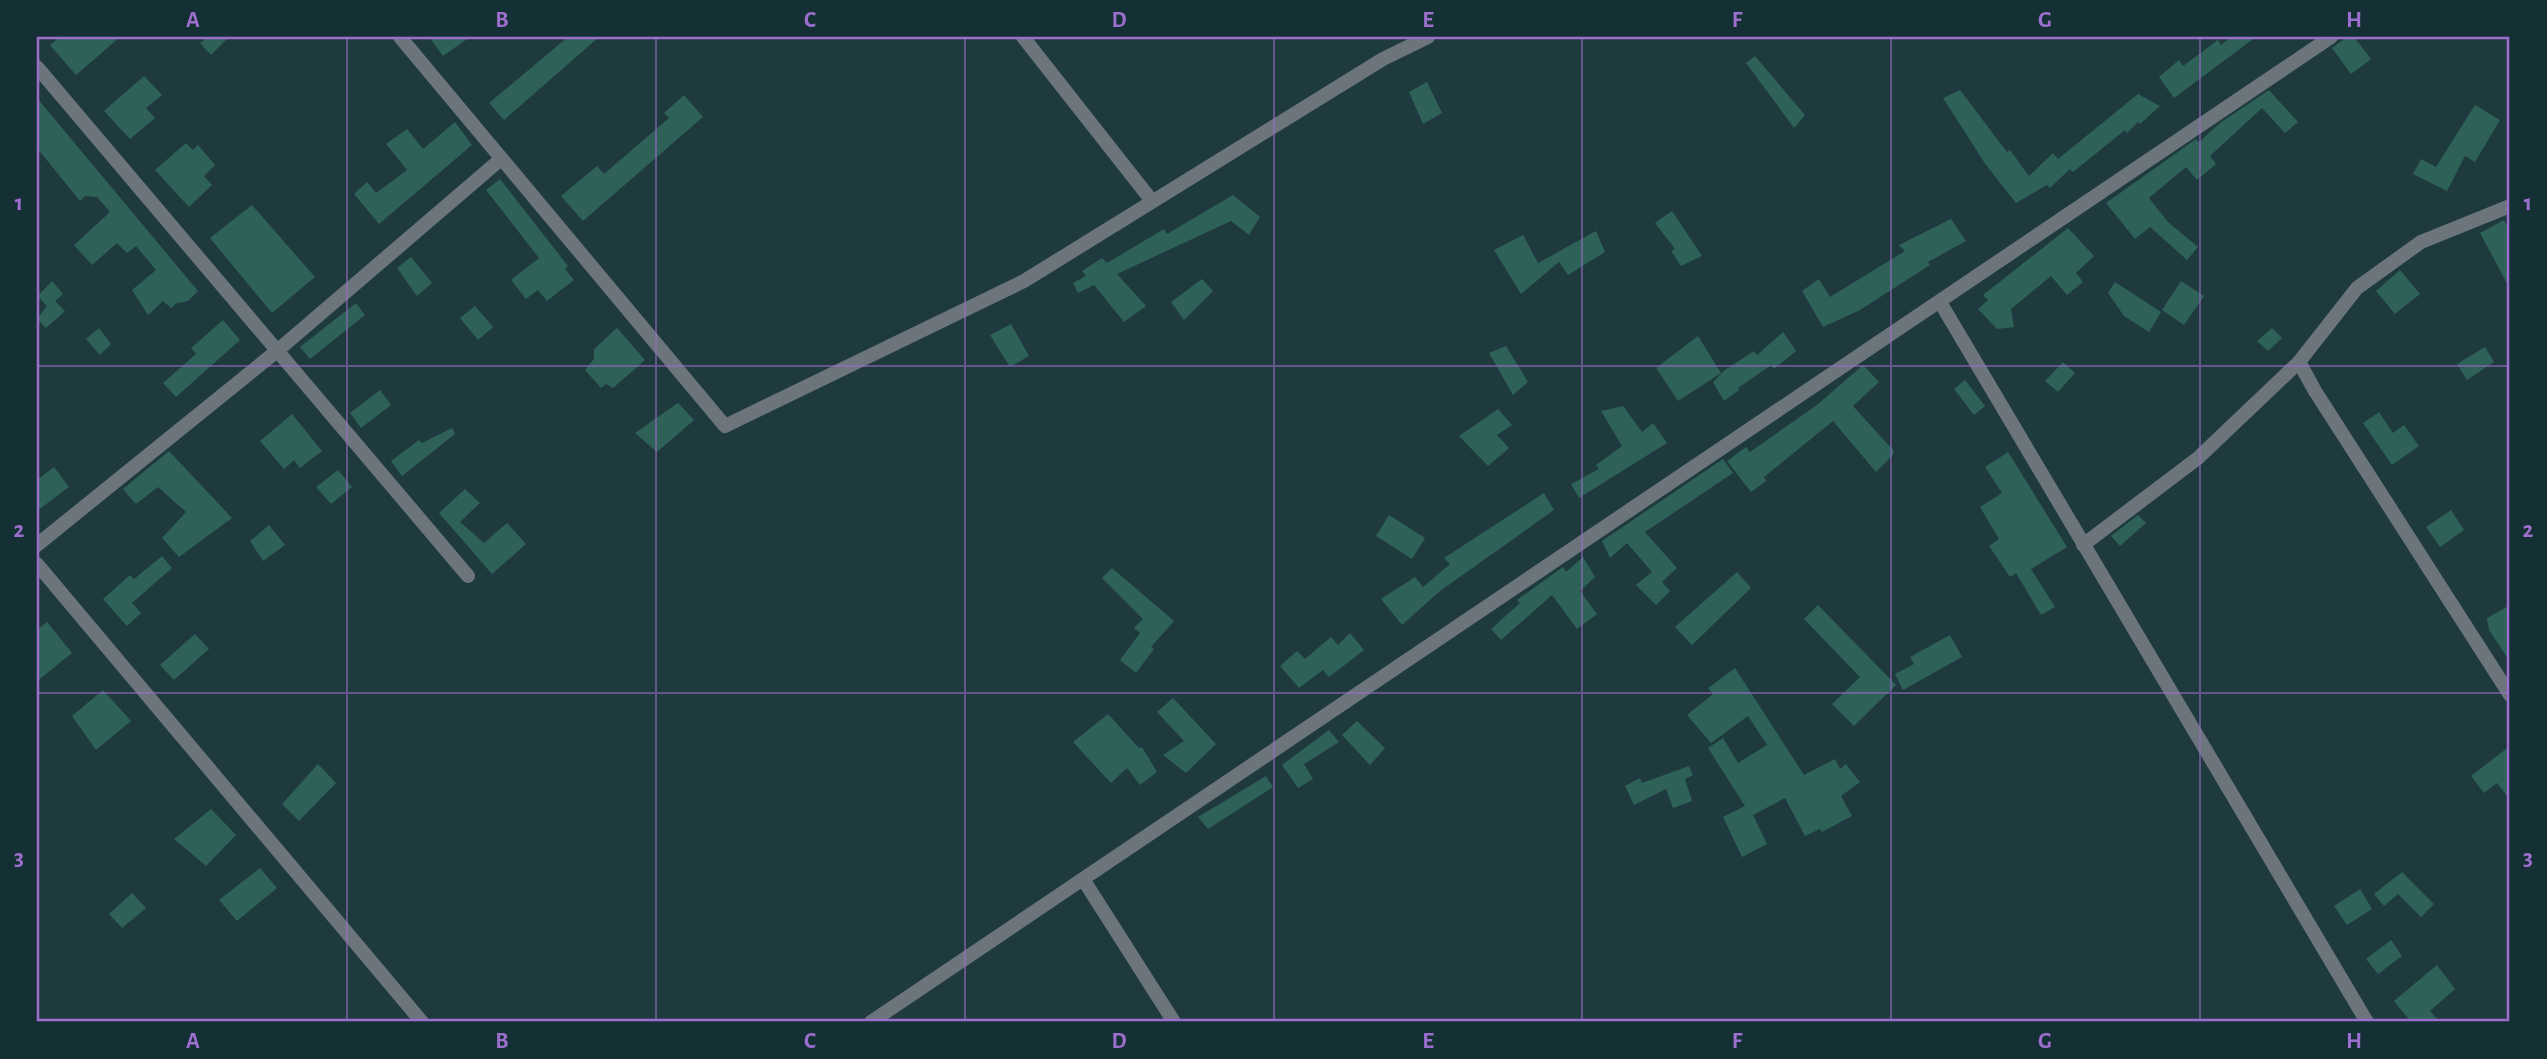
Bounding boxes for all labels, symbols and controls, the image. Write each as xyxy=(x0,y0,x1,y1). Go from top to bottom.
text: A xyxy=(186,9,200,32)
text: B xyxy=(495,9,509,32)
text: C xyxy=(804,9,816,32)
text: D xyxy=(1111,9,1127,32)
text: E xyxy=(1422,9,1434,32)
text: F xyxy=(1732,9,1743,32)
text: G xyxy=(2038,9,2052,32)
text: H xyxy=(2346,9,2362,32)
text: 1 xyxy=(15,192,23,215)
text: 1 xyxy=(2524,192,2532,215)
text: 2 xyxy=(14,519,25,542)
text: 2 xyxy=(2523,519,2534,542)
text: 3 xyxy=(14,847,24,870)
text: 3 xyxy=(2523,847,2533,870)
text: A xyxy=(186,1030,200,1053)
text: B xyxy=(495,1030,509,1053)
text: C xyxy=(804,1030,816,1053)
text: D xyxy=(1111,1030,1127,1053)
text: E xyxy=(1422,1030,1434,1053)
text: F xyxy=(1732,1030,1743,1053)
text: G xyxy=(2038,1030,2052,1053)
text: H xyxy=(2346,1030,2362,1053)

